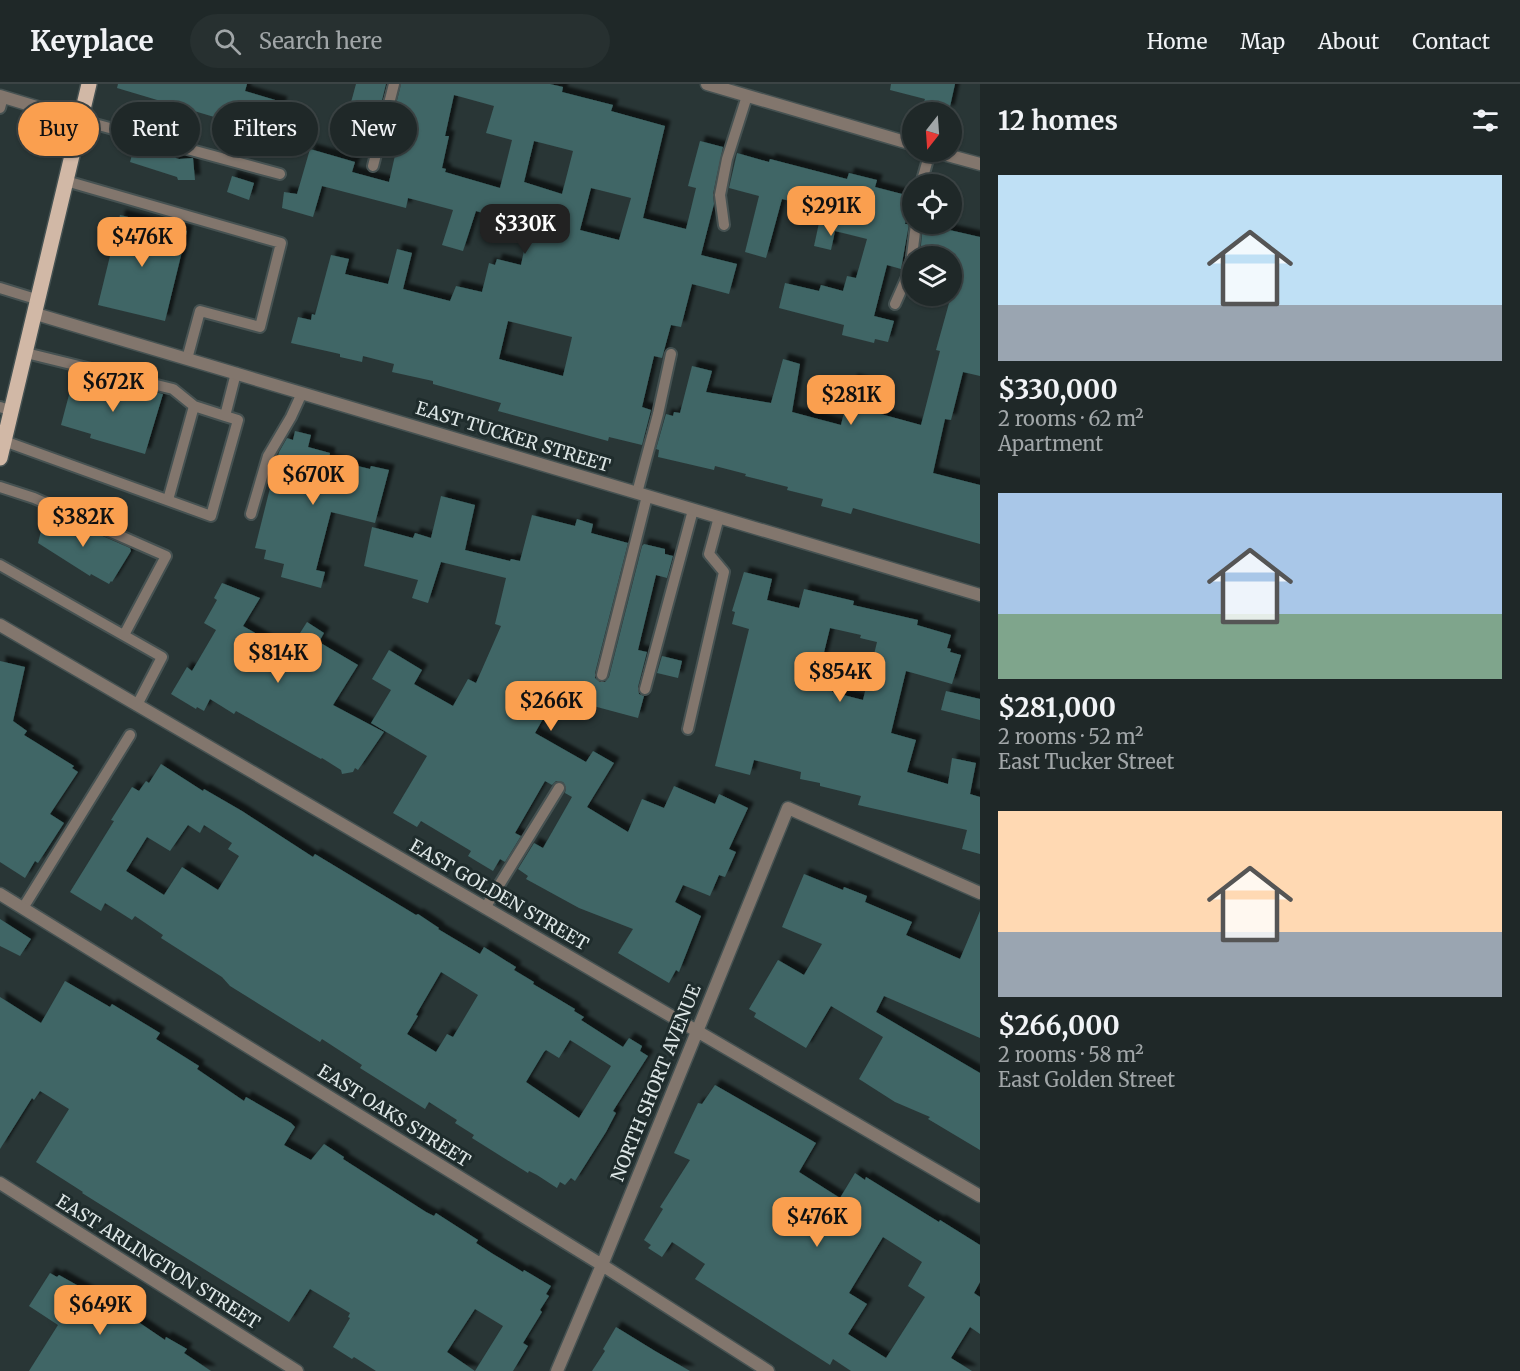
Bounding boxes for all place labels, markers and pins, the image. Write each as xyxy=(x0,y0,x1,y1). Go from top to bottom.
pin: $291K xyxy=(789,186,873,237)
pin: $330K xyxy=(483,204,567,255)
pin: $476K xyxy=(100,217,184,268)
pin: $672K xyxy=(71,362,155,413)
pin: $281K xyxy=(809,375,893,426)
pin: $670K xyxy=(271,455,355,506)
pin: $382K xyxy=(41,497,125,548)
pin: $814K xyxy=(236,633,320,684)
pin: $854K xyxy=(798,652,882,703)
pin: $266K xyxy=(509,681,593,732)
pin: $476K xyxy=(775,1197,859,1248)
pin: $649K xyxy=(58,1285,142,1336)

